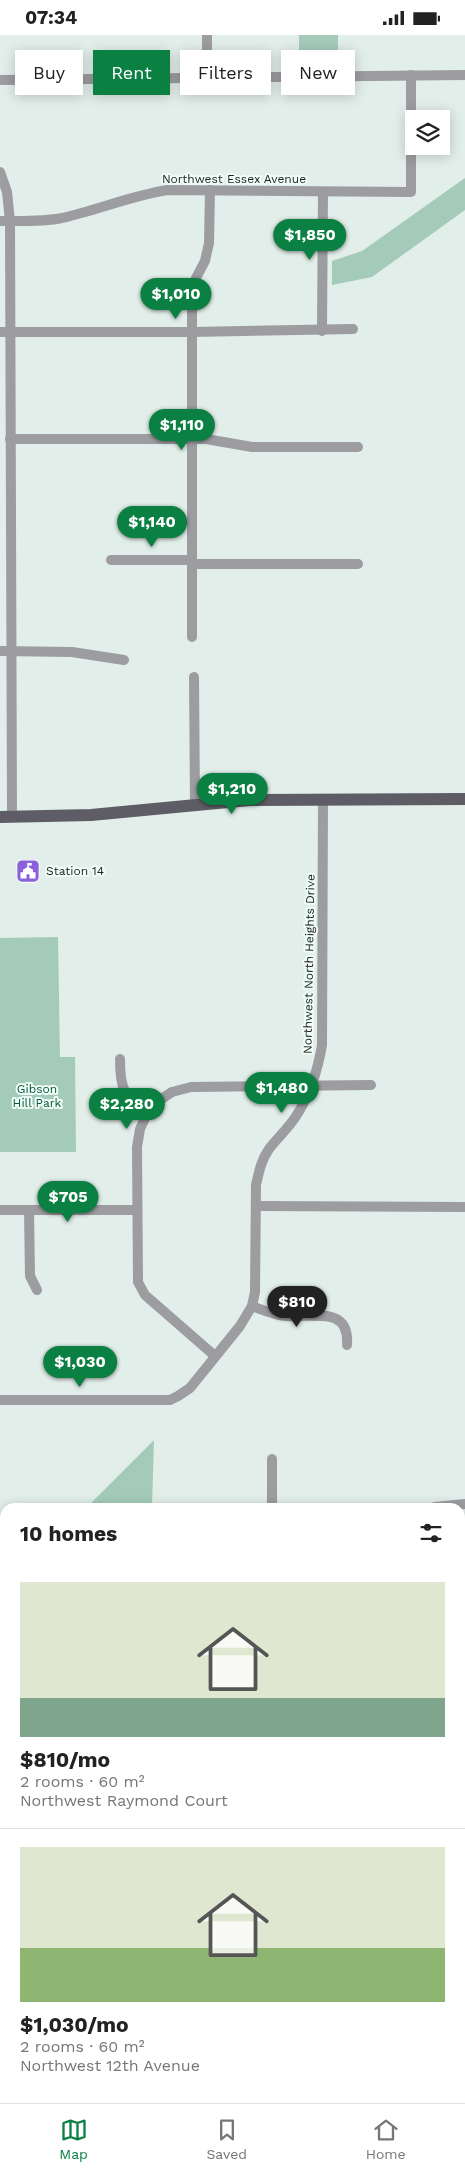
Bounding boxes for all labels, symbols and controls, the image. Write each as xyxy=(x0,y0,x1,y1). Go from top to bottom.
text: 07:34 xyxy=(25,6,77,29)
chip: Buy xyxy=(15,50,83,95)
chip: Rent xyxy=(93,50,170,95)
chip: Filters xyxy=(180,50,271,95)
chip: New xyxy=(281,50,355,95)
map controls xyxy=(405,110,450,155)
button: layers xyxy=(405,110,450,155)
street label: Northwest Essex Avenue xyxy=(162,172,306,186)
pin: $1,850 xyxy=(269,219,351,261)
text: $1,850 xyxy=(284,225,336,244)
pin: $1,010 xyxy=(135,277,217,320)
text: $1,010 xyxy=(151,284,201,303)
pin: $1,110 xyxy=(141,409,223,451)
text: $1,110 xyxy=(160,415,204,434)
pin: $1,140 xyxy=(111,505,193,548)
text: $1,140 xyxy=(128,512,176,531)
pin: $1,210 xyxy=(191,773,273,815)
text: $1,210 xyxy=(208,779,256,798)
public building icon: Station 14 xyxy=(15,858,41,884)
place label: Station 14 xyxy=(46,864,104,878)
street label: Northwest North Heights Drive xyxy=(300,874,318,1054)
pin: $1,480 xyxy=(241,1071,323,1114)
text: $1,480 xyxy=(256,1078,308,1097)
park label: Gibson Hill Park xyxy=(13,1082,62,1110)
pin: $2,280 xyxy=(86,1087,168,1130)
text: $2,280 xyxy=(100,1094,154,1113)
pin: $705 xyxy=(38,1181,98,1223)
text: $705 xyxy=(48,1187,88,1206)
pin: $810 xyxy=(267,1285,327,1328)
text: $810 xyxy=(278,1292,316,1311)
pin: $1,030 xyxy=(39,1345,121,1388)
text: $1,030 xyxy=(54,1352,106,1371)
icon: filters xyxy=(417,1519,445,1547)
text: 10 homes xyxy=(20,1521,117,1546)
icon: home xyxy=(188,1614,278,1704)
text: $810/mo xyxy=(20,1747,110,1772)
text: 2 rooms · 60 m² xyxy=(20,1772,145,1791)
text: Northwest Raymond Court xyxy=(20,1791,228,1810)
icon: home xyxy=(188,1880,278,1970)
text: $1,030/mo xyxy=(20,2012,129,2037)
text: 2 rooms · 60 m² xyxy=(20,2037,145,2056)
text: Northwest 12th Avenue xyxy=(20,2056,200,2075)
tab: Map xyxy=(59,2116,88,2162)
tab: Saved xyxy=(206,2116,247,2162)
tab: Home xyxy=(366,2116,406,2162)

